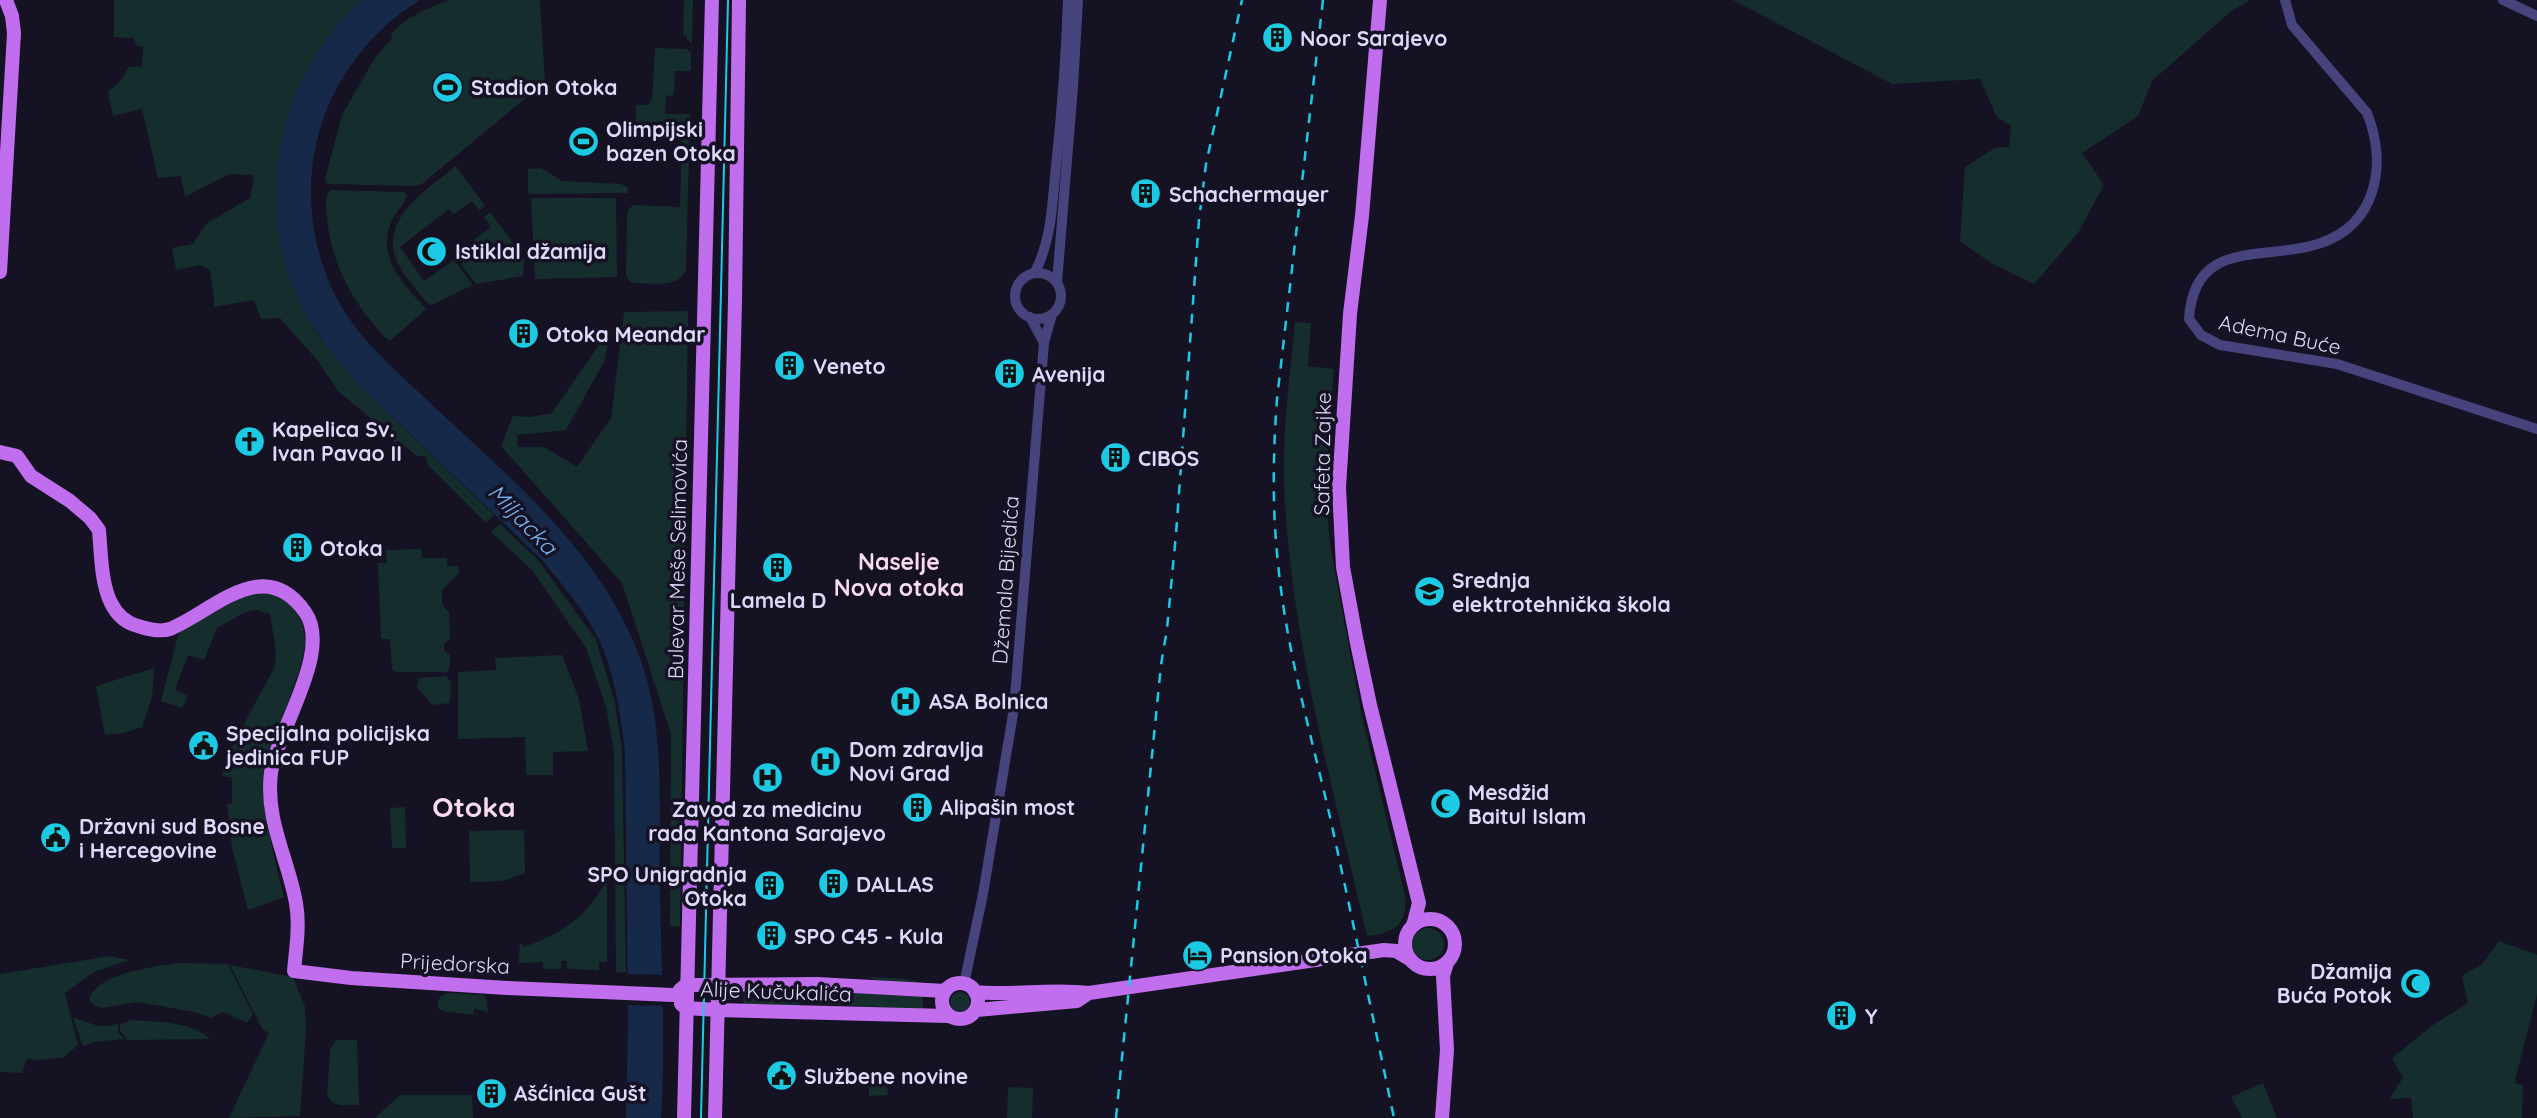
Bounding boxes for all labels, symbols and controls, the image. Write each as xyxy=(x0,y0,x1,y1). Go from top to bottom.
building icon: Noor Sarajevo xyxy=(1260,21,1294,55)
place label: Noor Sarajevo xyxy=(1300,25,1447,51)
sports icon: Stadion Otoka xyxy=(431,70,465,104)
place label: Stadion Otoka xyxy=(471,74,618,100)
place label: Olimpijski bazen Otoka xyxy=(606,116,736,166)
sports icon: Olimpijski bazen Otoka xyxy=(566,124,600,158)
building icon: Schachermayer xyxy=(1129,177,1163,211)
place label: Schachermayer xyxy=(1169,181,1329,207)
mosque icon: Istiklal džamija xyxy=(415,234,449,268)
place label: Istiklal džamija xyxy=(455,238,607,264)
street label: Adema Buće xyxy=(2217,308,2343,360)
building icon: Otoka Meandar xyxy=(506,317,540,351)
place label: Otoka Meandar xyxy=(546,321,705,347)
building icon: Veneto xyxy=(773,349,807,383)
place label: Veneto xyxy=(813,353,886,379)
building icon: Avenija xyxy=(992,357,1026,391)
place label: Avenija xyxy=(1032,361,1105,387)
street label: Safeta Zajke xyxy=(1308,392,1336,516)
place label: Kapelica Sv. Ivan Pavao II xyxy=(272,416,402,466)
church icon: Kapelica Sv. Ivan Pavao II xyxy=(232,424,266,458)
street label: Bulevar Meše Selimovića xyxy=(662,439,692,679)
building icon: CIBOS xyxy=(1098,441,1132,475)
place label: CIBOS xyxy=(1138,445,1199,471)
water label: Miljacka xyxy=(482,478,564,561)
street label: Džemala Bijedića xyxy=(986,495,1024,665)
building icon: Otoka xyxy=(280,531,314,565)
place label: Otoka xyxy=(320,535,383,561)
district label: Naselje Nova otoka xyxy=(834,547,964,602)
building icon: Lamela D xyxy=(761,551,795,585)
place label: Srednja elektrotehnička škola xyxy=(1452,567,1671,617)
school or university icon: Srednja elektrotehnička škola xyxy=(1412,575,1446,609)
place label: Lamela D xyxy=(730,587,826,613)
hospital icon: ASA Bolnica xyxy=(889,684,923,718)
place label: ASA Bolnica xyxy=(929,688,1048,714)
place label: Specijalna policijska jedinica FUP xyxy=(225,720,430,770)
public building icon: Specijalna policijska jedinica FUP xyxy=(186,728,220,762)
place label: Dom zdravlja Novi Grad xyxy=(849,736,984,786)
hospital icon: Dom zdravlja Novi Grad xyxy=(809,744,843,778)
hospital icon: Zavod za medicinu rada Kantona Sarajevo xyxy=(750,760,784,794)
place label: Mesdžid Baitul Islam xyxy=(1468,779,1586,829)
mosque icon: Mesdžid Baitul Islam xyxy=(1428,787,1462,821)
district label: Otoka xyxy=(432,789,516,824)
building icon: Alipašin most xyxy=(900,790,934,824)
place label: Alipašin most xyxy=(940,794,1075,820)
place label: Zavod za medicinu rada Kantona Sarajevo xyxy=(648,796,886,846)
place label: Državni sud Bosne i Hercegovine xyxy=(79,813,265,863)
public building icon: Državni sud Bosne i Hercegovine xyxy=(39,821,73,855)
place label: SPO Unigradnja Otoka xyxy=(588,861,747,911)
building icon: DALLAS xyxy=(816,867,850,901)
building icon: SPO Unigradnja Otoka xyxy=(753,869,787,903)
place label: DALLAS xyxy=(856,871,934,897)
building icon: SPO C45 - Kula xyxy=(754,919,788,953)
place label: SPO C45 - Kula xyxy=(794,923,943,949)
hotel icon: Pansion Otoka xyxy=(1180,938,1214,972)
place label: Pansion Otoka xyxy=(1220,942,1367,968)
street label: Prijedorska xyxy=(399,947,511,979)
place label: Džamija Buća Potok xyxy=(2277,958,2392,1008)
mosque icon: Džamija Buća Potok xyxy=(2398,966,2432,1000)
street label: Alije Kučukalića xyxy=(700,975,852,1007)
building icon: Y xyxy=(1825,999,1859,1033)
place label: Y xyxy=(1865,1003,1878,1029)
public building icon: Službene novine xyxy=(764,1059,798,1093)
place label: Službene novine xyxy=(804,1063,968,1089)
building icon: Ašćinica Gušt xyxy=(474,1076,508,1110)
place label: Ašćinica Gušt xyxy=(514,1080,647,1106)

